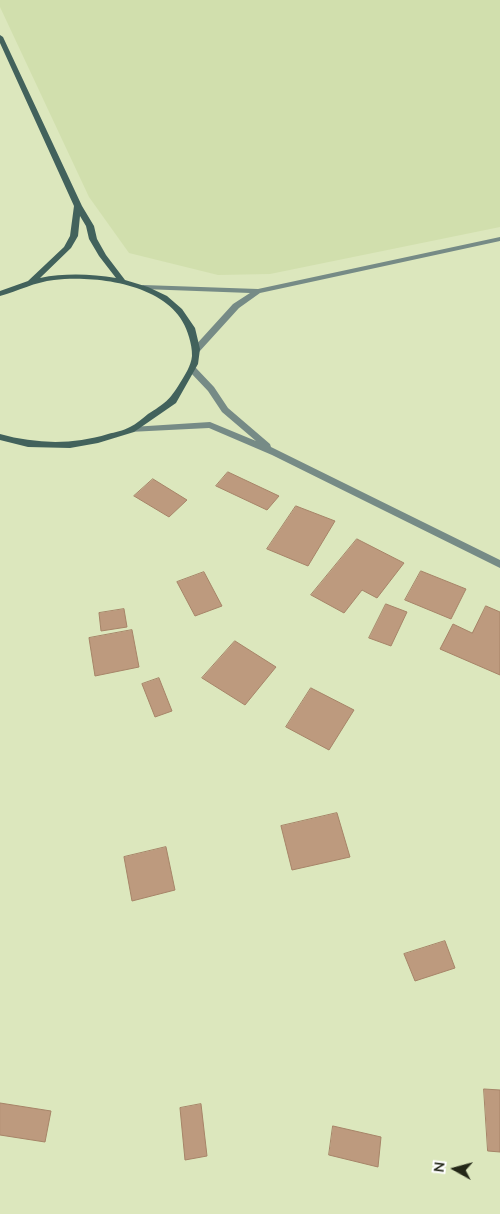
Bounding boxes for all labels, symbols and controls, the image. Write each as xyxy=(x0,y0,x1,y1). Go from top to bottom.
north arrow xyxy=(430,1144,480,1194)
text: N xyxy=(430,1161,450,1173)

